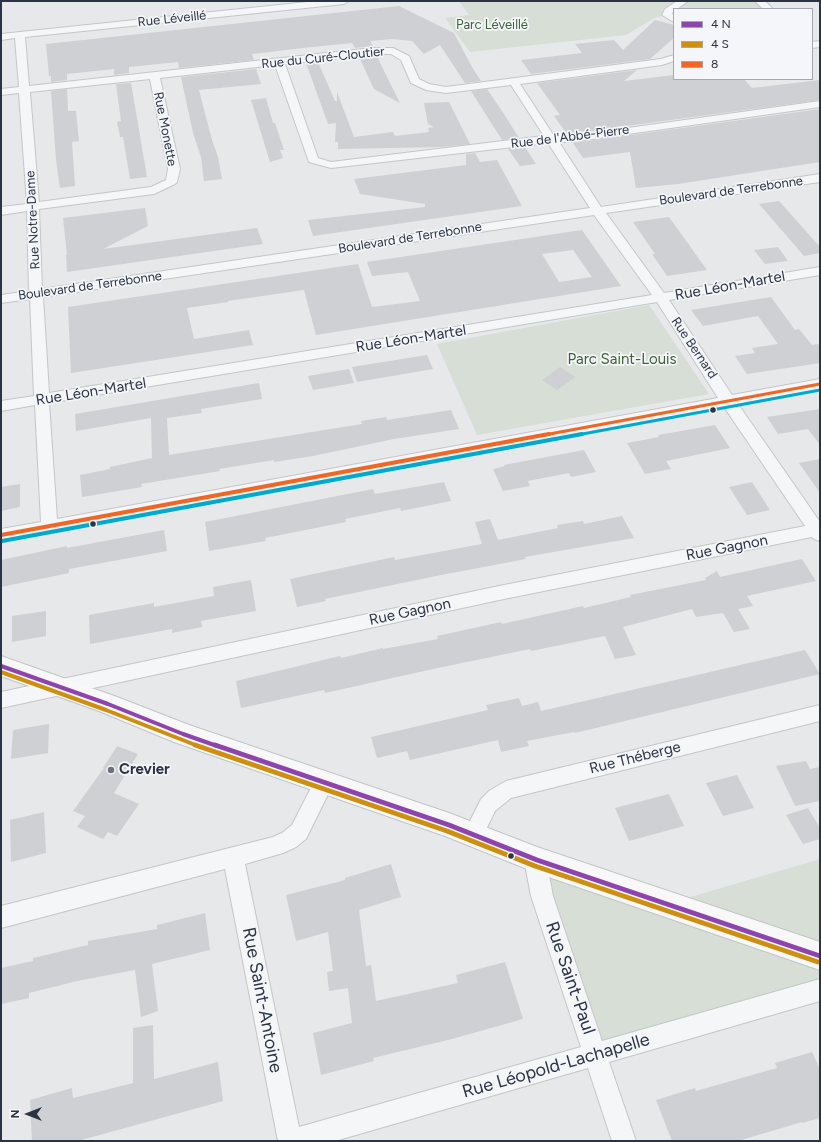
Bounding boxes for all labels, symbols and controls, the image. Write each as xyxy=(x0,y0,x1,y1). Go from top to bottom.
street label: Rue Léveillé xyxy=(137,8,207,30)
legend xyxy=(673,8,813,80)
park label: Parc Léveillé xyxy=(456,17,528,33)
text: 4 N xyxy=(711,17,731,31)
text: 4 S xyxy=(711,37,729,51)
street label: Rue du Curé-Cloutier xyxy=(261,44,385,72)
text: 8 xyxy=(711,57,718,71)
street label: Rue Monette xyxy=(150,90,180,168)
street label: Rue de l'Abbé-Pierre xyxy=(510,122,630,152)
street label: Rue Notre-Dame xyxy=(23,170,43,270)
street label: Boulevard de Terrebonne xyxy=(658,173,804,209)
street label: Boulevard de Terrebonne xyxy=(337,219,483,257)
street label: Rue Léon-Martel xyxy=(674,267,786,305)
street label: Boulevard de Terrebonne xyxy=(17,268,163,304)
street label: Rue Bernard xyxy=(668,314,720,382)
street label: Rue Léon-Martel xyxy=(355,321,467,357)
park label: Parc Saint-Louis xyxy=(567,351,677,369)
street label: Rue Léon-Martel xyxy=(35,374,147,410)
unlabelled marker xyxy=(708,405,718,415)
unlabelled marker xyxy=(88,519,98,529)
street label: Rue Gagnon xyxy=(685,531,769,565)
street label: Rue Gagnon xyxy=(368,595,452,629)
street label: Rue Théberge xyxy=(587,738,683,778)
place label: Crevier xyxy=(119,761,170,779)
marker: Crevier xyxy=(106,765,116,775)
unlabelled marker xyxy=(506,851,516,861)
street label: Rue Saint-Paul xyxy=(541,919,599,1037)
street label: Rue Saint-Antoine xyxy=(237,925,287,1075)
street label: Rue Léopold-Lachapelle xyxy=(460,1029,652,1103)
north arrow xyxy=(8,1094,48,1134)
text: N xyxy=(9,1110,22,1118)

